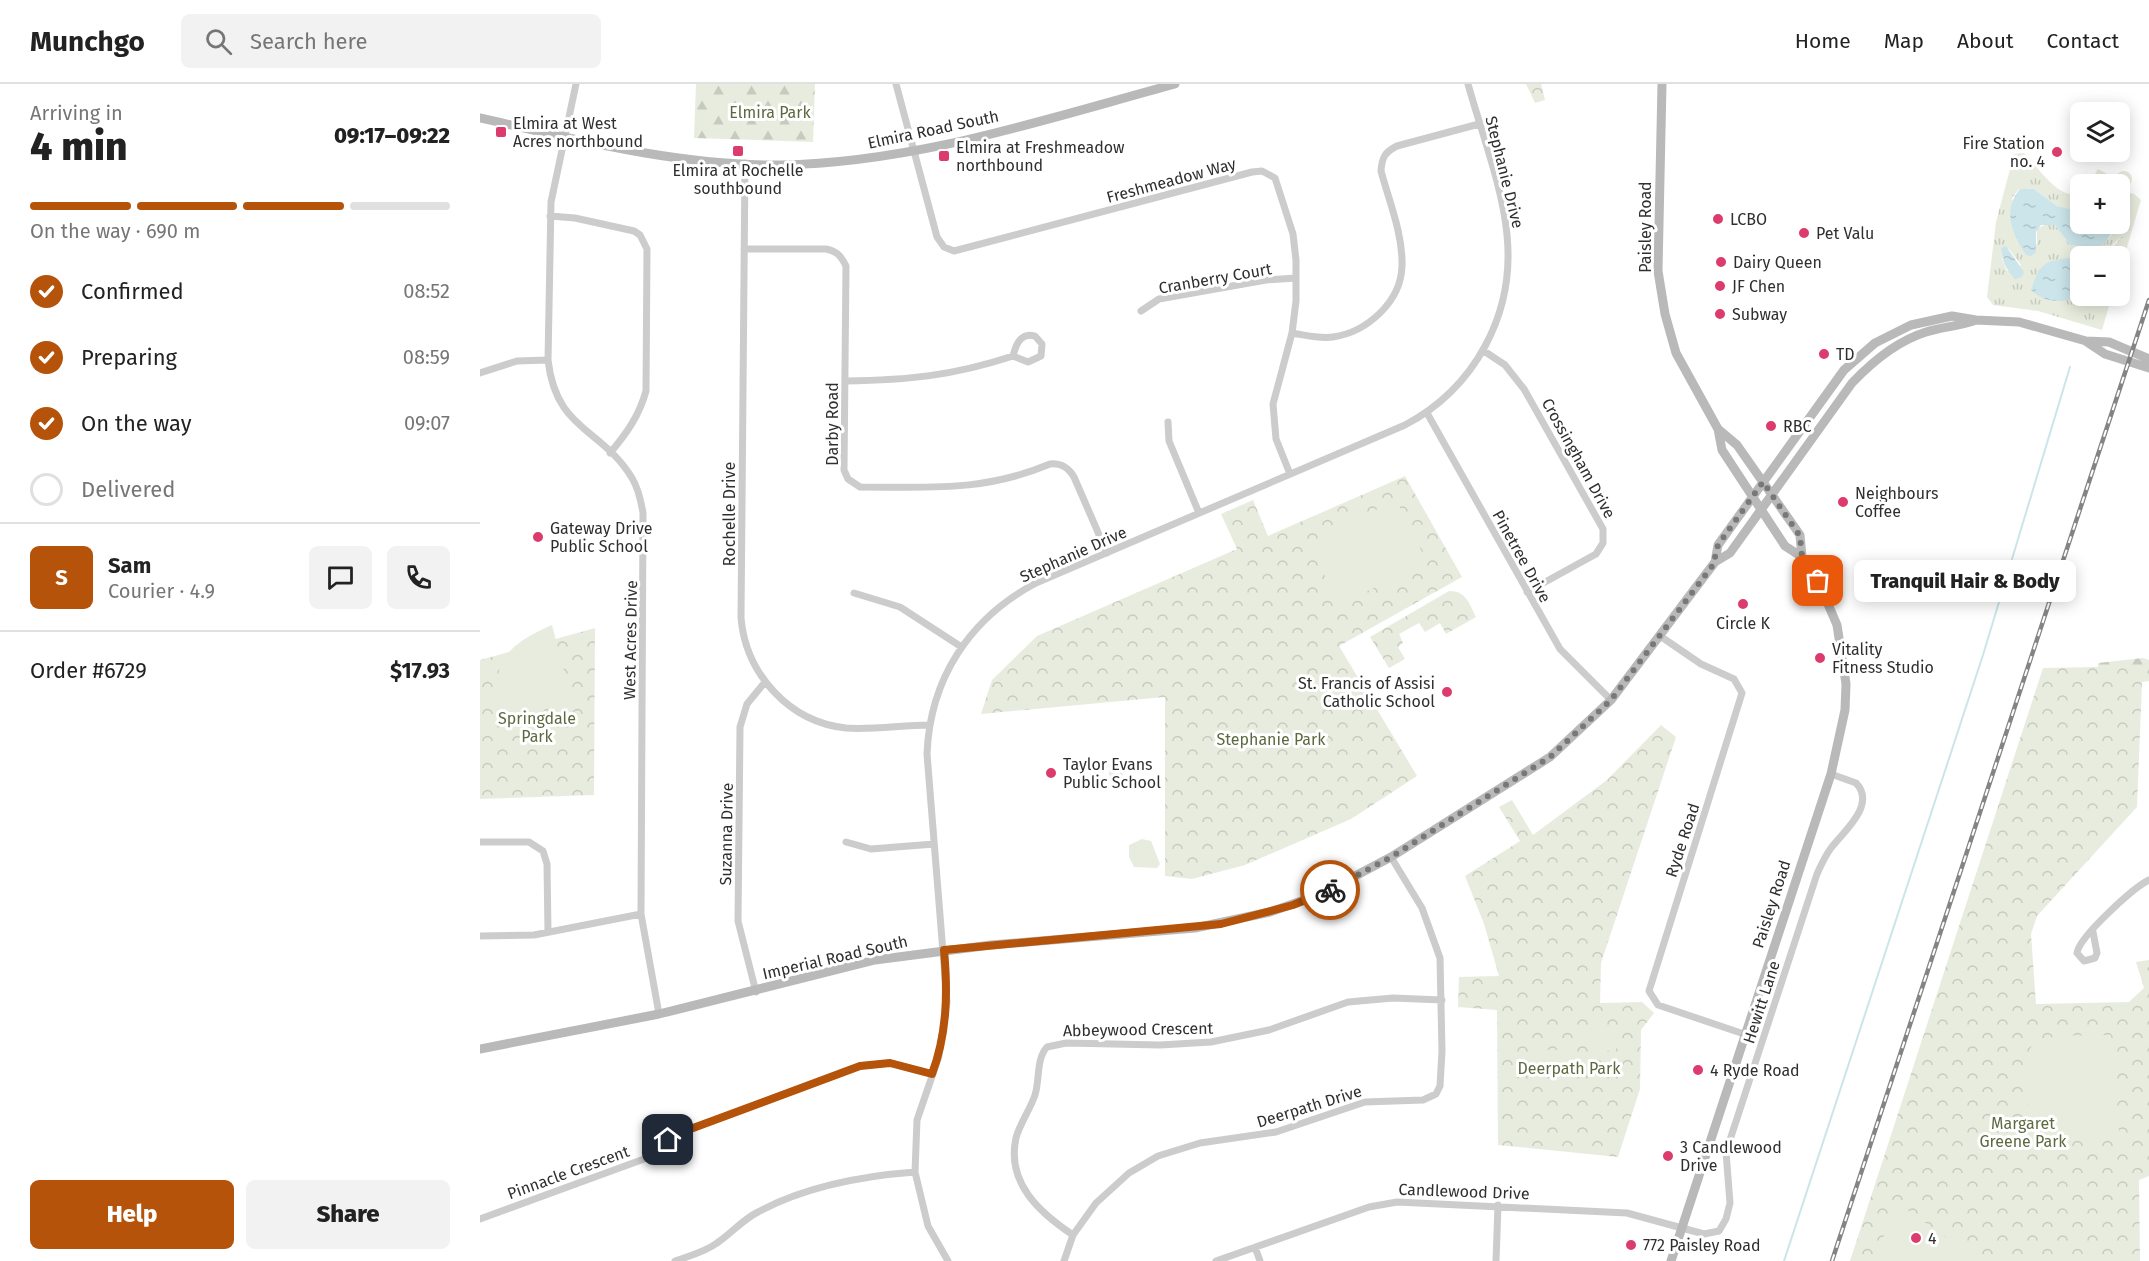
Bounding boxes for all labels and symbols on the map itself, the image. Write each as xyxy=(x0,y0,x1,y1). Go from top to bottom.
park label: Elmira Park xyxy=(729,103,812,122)
street label: Elmira Road South xyxy=(866,106,1000,153)
place label: Elmira at West Acres northbound xyxy=(513,114,643,151)
street label: Stephanie Drive xyxy=(1481,114,1528,230)
marker: Elmira at West Acres northbound xyxy=(494,125,508,139)
place label: Fire Station no. 4 xyxy=(1962,134,2045,171)
place label: Elmira at Freshmeadow northbound xyxy=(956,138,1125,175)
marker: Elmira at Rochelle southbound xyxy=(731,144,745,158)
marker: Fire Station no. 4 xyxy=(2050,145,2064,159)
marker: Elmira at Freshmeadow northbound xyxy=(937,149,951,163)
street label: Freshmeadow Way xyxy=(1104,154,1238,207)
place label: Elmira at Rochelle southbound xyxy=(672,161,804,198)
street label: Paisley Road xyxy=(1636,181,1655,273)
place label: LCBO xyxy=(1730,210,1767,229)
marker: LCBO xyxy=(1711,212,1725,226)
place label: Pet Valu xyxy=(1816,224,1874,243)
marker: Pet Valu xyxy=(1797,226,1811,240)
place label: Dairy Queen xyxy=(1733,253,1822,272)
marker: Dairy Queen xyxy=(1714,255,1728,269)
street label: Cranberry Court xyxy=(1157,259,1273,298)
place label: JF Chen xyxy=(1732,277,1785,296)
marker: JF Chen xyxy=(1713,279,1727,293)
place label: Subway xyxy=(1732,305,1787,324)
marker: Subway xyxy=(1713,307,1727,321)
place label: TD xyxy=(1836,345,1855,364)
marker: TD xyxy=(1817,347,1831,361)
street label: Darby Road xyxy=(823,382,842,466)
street label: Crossingham Drive xyxy=(1538,395,1619,522)
place label: RBC xyxy=(1783,417,1811,436)
marker: RBC xyxy=(1764,419,1778,433)
street label: Rochelle Drive xyxy=(720,462,739,566)
place label: Neighbours Coffee xyxy=(1855,484,1938,521)
marker: Neighbours Coffee xyxy=(1836,495,1850,509)
street label: Pinetree Drive xyxy=(1488,507,1555,606)
place label: Gateway Drive Public School xyxy=(550,519,652,556)
street label: Stephanie Drive xyxy=(1017,522,1130,587)
marker: Gateway Drive Public School xyxy=(531,530,545,544)
pin xyxy=(1792,555,1843,606)
callout: Tranquil Hair & Body xyxy=(1854,560,2076,602)
street label: West Acres Drive xyxy=(620,580,641,700)
marker: Circle K xyxy=(1736,597,1750,611)
place label: Circle K xyxy=(1716,614,1770,633)
place label: Vitality Fitness Studio xyxy=(1832,640,1934,677)
marker: Vitality Fitness Studio xyxy=(1813,651,1827,665)
place label: St. Francis of Assisi Catholic School xyxy=(1298,674,1435,711)
marker: St. Francis of Assisi Catholic School xyxy=(1440,685,1454,699)
park label: Springdale Park xyxy=(498,709,576,746)
park label: Stephanie Park xyxy=(1217,730,1326,749)
place label: Taylor Evans Public School xyxy=(1063,755,1161,792)
marker: Taylor Evans Public School xyxy=(1044,766,1058,780)
street label: Suzanna Drive xyxy=(716,782,737,886)
street label: Ryde Road xyxy=(1662,801,1703,880)
street label: Paisley Road xyxy=(1748,858,1795,951)
courier xyxy=(1300,860,1360,920)
street label: Imperial Road South xyxy=(761,932,910,983)
street label: Hewitt Lane xyxy=(1739,958,1784,1046)
street label: Abbeywood Crescent xyxy=(1063,1019,1214,1040)
park label: Deerpath Park xyxy=(1518,1059,1621,1078)
place label: 4 Ryde Road xyxy=(1710,1061,1800,1080)
marker: 4 Ryde Road xyxy=(1691,1063,1705,1077)
street label: Deerpath Drive xyxy=(1254,1081,1364,1131)
pin xyxy=(642,1114,693,1165)
park label: Margaret Greene Park xyxy=(1979,1114,2067,1151)
place label: 3 Candlewood Drive xyxy=(1680,1138,1782,1175)
street label: Pinnacle Crescent xyxy=(505,1142,632,1203)
marker: 3 Candlewood Drive xyxy=(1661,1149,1675,1163)
street label: Candlewood Drive xyxy=(1398,1180,1530,1203)
place label: 4 xyxy=(1928,1229,1937,1248)
marker: 4 xyxy=(1909,1231,1923,1245)
place label: 772 Paisley Road xyxy=(1643,1236,1761,1255)
marker: 772 Paisley Road xyxy=(1624,1238,1638,1252)

